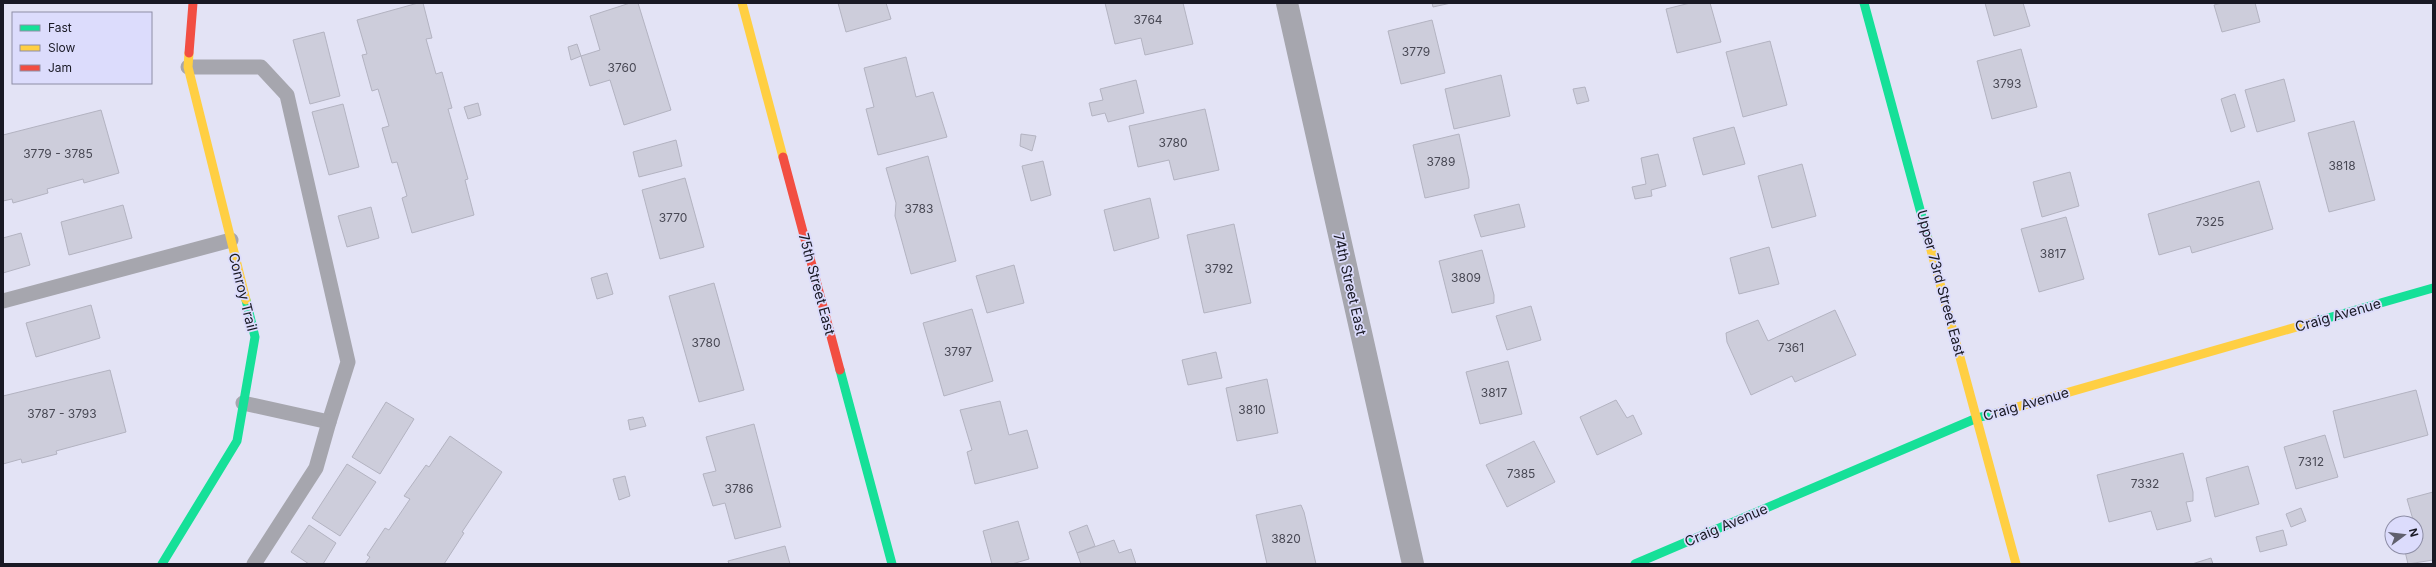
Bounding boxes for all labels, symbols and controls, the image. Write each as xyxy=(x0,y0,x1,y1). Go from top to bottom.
legend xyxy=(12,12,152,84)
house number: 3764 xyxy=(1133,12,1163,27)
text: Fast xyxy=(48,20,72,35)
text: Slow xyxy=(48,40,76,55)
house number: 3779 xyxy=(1402,44,1430,59)
text: Jam xyxy=(48,60,72,75)
house number: 3760 xyxy=(607,60,637,75)
house number: 3793 xyxy=(1993,76,2021,91)
house number: 3780 xyxy=(1158,135,1188,150)
house number: 3779 - 3785 xyxy=(23,146,93,161)
house number: 3789 xyxy=(1427,154,1455,169)
house number: 3818 xyxy=(2328,158,2356,173)
house number: 3783 xyxy=(905,201,933,216)
street label: Upper 73rd Street East xyxy=(1914,208,1969,358)
house number: 3770 xyxy=(659,210,687,225)
house number: 7325 xyxy=(2196,214,2224,229)
street label: 75th Street East xyxy=(796,231,839,337)
street label: 74th Street East xyxy=(1330,231,1371,337)
house number: 3817 xyxy=(2040,246,2066,261)
street label: Conroy Trail xyxy=(226,251,261,333)
house number: 3792 xyxy=(1205,261,1233,276)
house number: 3809 xyxy=(1451,270,1481,285)
street label: Craig Avenue xyxy=(2293,294,2383,335)
house number: 3780 xyxy=(691,335,721,350)
house number: 7361 xyxy=(1778,340,1804,355)
house number: 3797 xyxy=(944,344,972,359)
street label: Craig Avenue xyxy=(1981,383,2071,424)
house number: 3817 xyxy=(1481,385,1507,400)
house number: 3810 xyxy=(1238,402,1266,417)
house number: 3787 - 3793 xyxy=(27,406,97,421)
house number: 7312 xyxy=(2298,454,2324,469)
house number: 7385 xyxy=(1507,466,1535,481)
house number: 7332 xyxy=(2131,476,2159,491)
house number: 3786 xyxy=(725,481,753,496)
street label: Craig Avenue xyxy=(1682,499,1770,550)
north arrow xyxy=(2384,515,2424,555)
text: N xyxy=(2406,527,2422,538)
house number: 3820 xyxy=(1271,531,1301,546)

